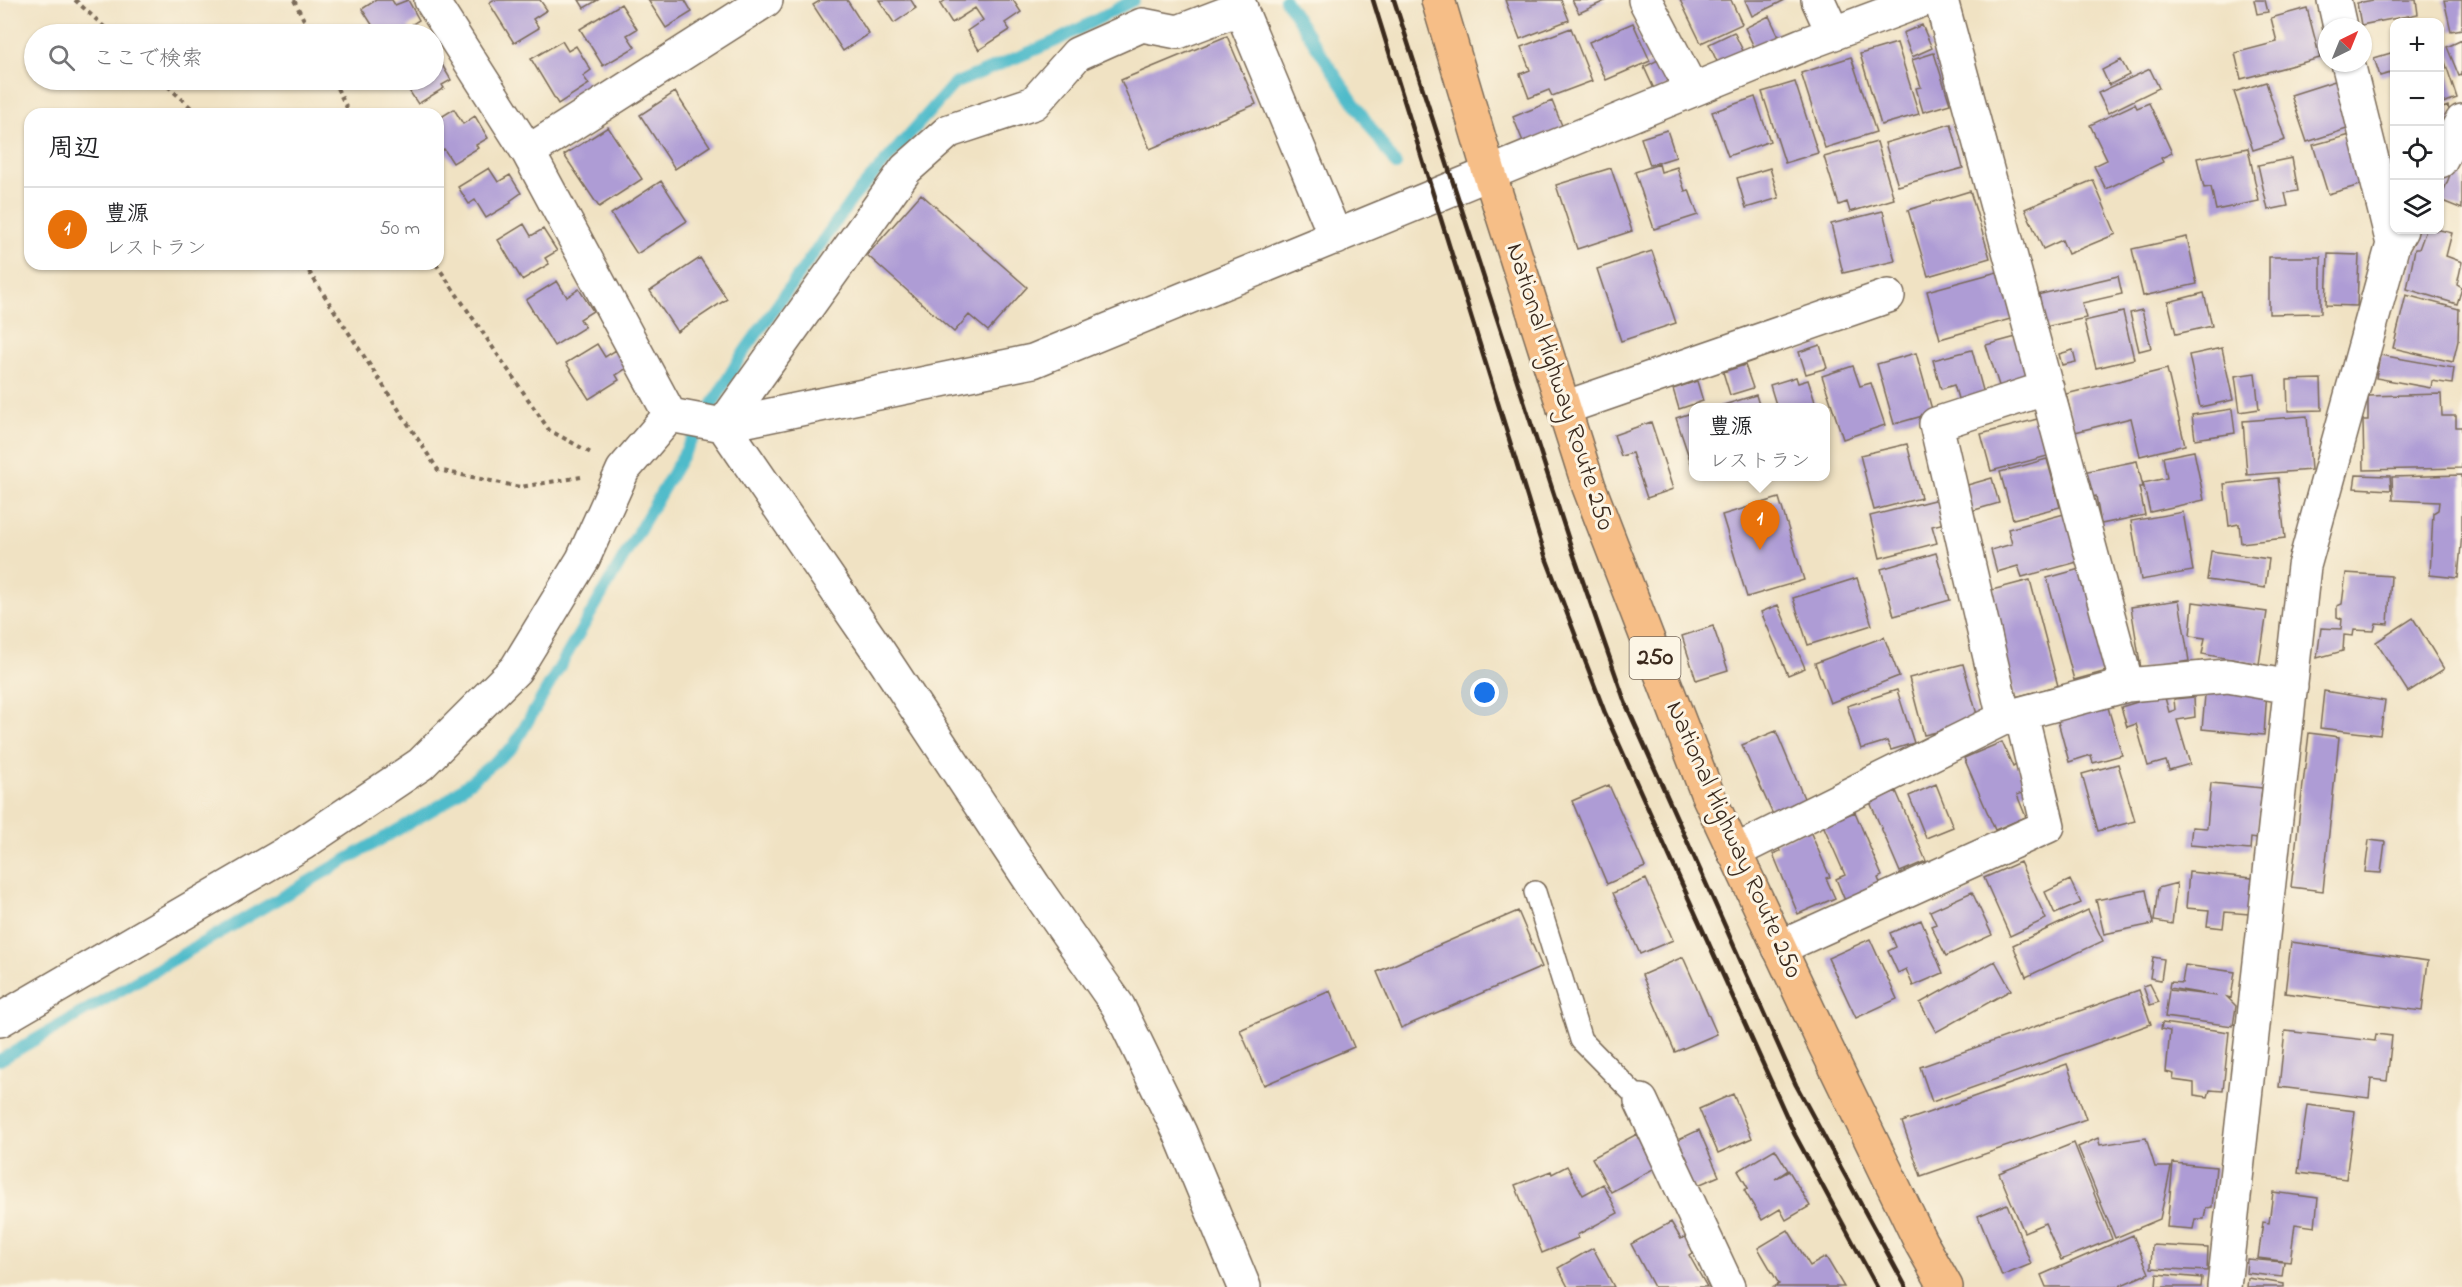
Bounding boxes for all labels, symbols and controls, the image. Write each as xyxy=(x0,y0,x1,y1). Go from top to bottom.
north arrow xyxy=(2318,18,2372,72)
map controls xyxy=(2390,18,2444,234)
button: + xyxy=(2390,18,2444,72)
search box xyxy=(24,24,444,90)
icon: search xyxy=(45,41,78,74)
text: ここで検索 xyxy=(93,44,203,76)
button: − xyxy=(2390,72,2444,126)
button: locate xyxy=(2390,126,2444,180)
text: 周辺 xyxy=(48,131,100,169)
button: layers xyxy=(2390,180,2444,234)
text: 豊源 xyxy=(105,199,149,231)
text: 1 xyxy=(64,215,71,244)
text: 50 m xyxy=(379,215,420,244)
text: レストラン xyxy=(105,235,207,264)
street label: National Highway Route 250 xyxy=(1495,239,1623,535)
popup xyxy=(1689,403,1830,481)
text: 豊源 xyxy=(1709,412,1753,444)
text: レストラン xyxy=(1709,448,1810,477)
pin: 1 xyxy=(1740,500,1780,550)
road number: 250 xyxy=(1630,637,1680,679)
your location xyxy=(1470,678,1499,707)
street label: National Highway Route 250 xyxy=(1655,695,1811,985)

